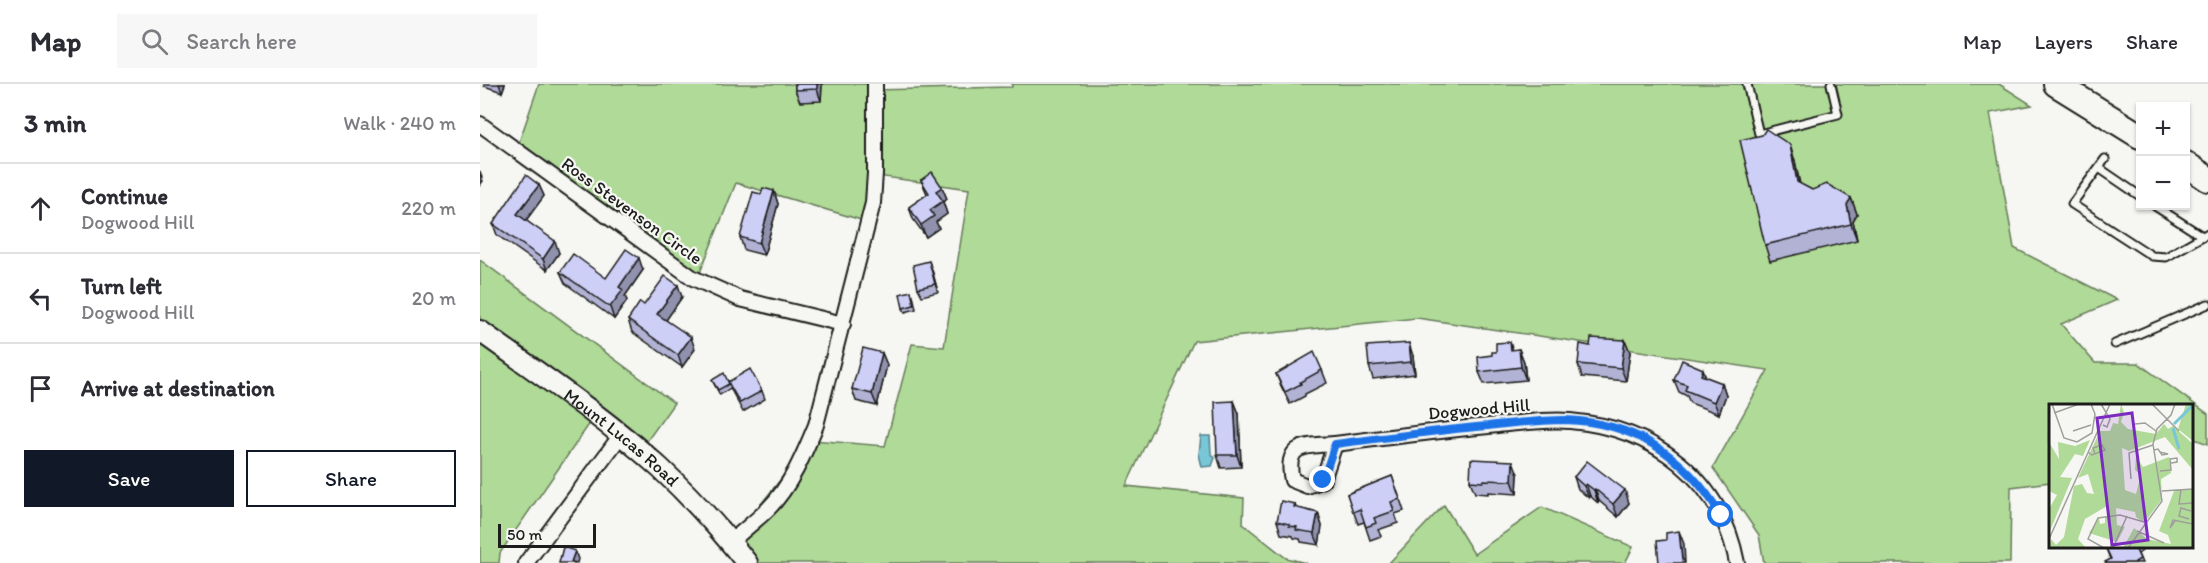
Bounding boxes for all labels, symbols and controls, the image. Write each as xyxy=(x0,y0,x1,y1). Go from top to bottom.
search box xyxy=(117,14,537,68)
text: Map xyxy=(30,24,81,58)
icon: search xyxy=(138,25,171,58)
text: Search here xyxy=(186,28,297,55)
text: Map xyxy=(1963,29,2002,54)
text: Layers xyxy=(2035,29,2093,54)
text: Share xyxy=(2126,29,2178,54)
map controls xyxy=(2136,102,2190,210)
button: + xyxy=(2136,102,2190,156)
text: 3 min xyxy=(24,107,86,139)
text: Walk · 240 m xyxy=(343,111,456,135)
street label: Ross Stevenson Circle xyxy=(557,152,707,270)
button: − xyxy=(2136,156,2190,210)
text: Continue xyxy=(81,183,168,210)
icon: ahead xyxy=(24,192,57,225)
text: 220 m xyxy=(401,196,456,220)
text: Dogwood Hill xyxy=(81,210,194,234)
text: Turn left xyxy=(81,273,162,300)
icon: left xyxy=(24,282,57,315)
text: 20 m xyxy=(412,286,456,310)
text: Dogwood Hill xyxy=(81,300,194,324)
icon: arrive xyxy=(24,372,57,405)
text: Arrive at destination xyxy=(81,375,275,402)
street label: Mount Lucas Road xyxy=(559,384,684,491)
street label: Dogwood Hill xyxy=(1427,394,1531,424)
inset map xyxy=(2049,404,2193,548)
button: Save xyxy=(24,450,234,507)
button: Share xyxy=(246,450,456,507)
route end xyxy=(1309,466,1335,492)
route start xyxy=(1707,501,1733,527)
scale bar xyxy=(498,521,596,548)
text: 50 m xyxy=(507,525,542,544)

